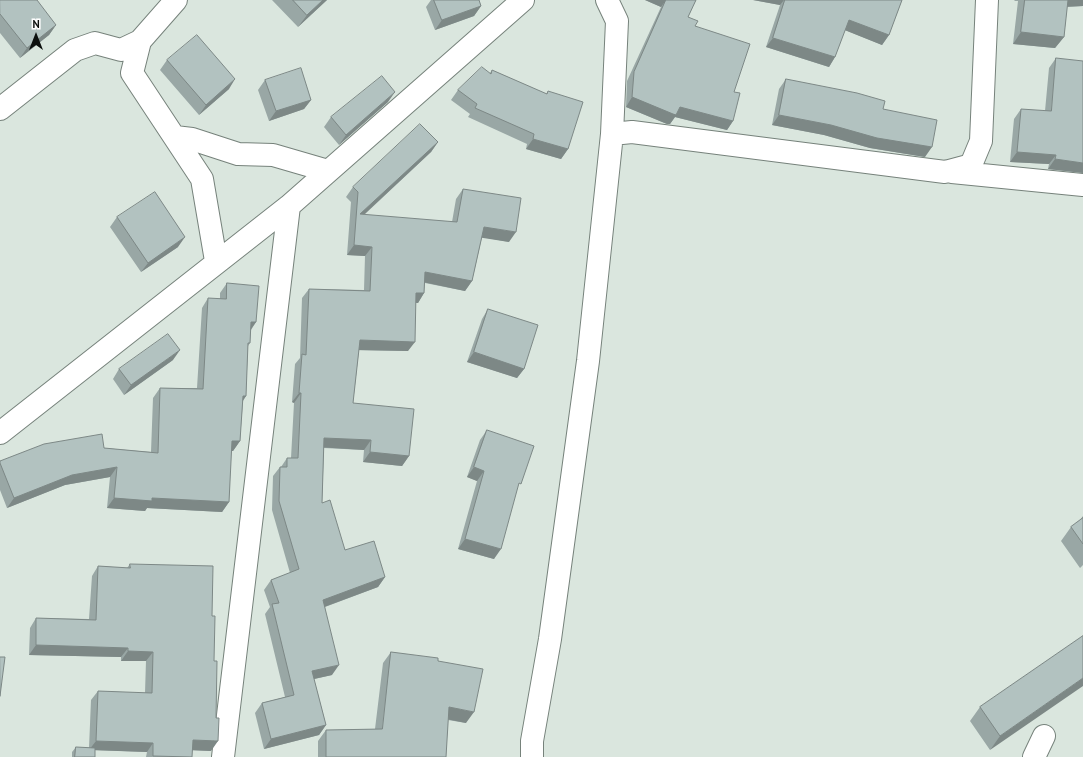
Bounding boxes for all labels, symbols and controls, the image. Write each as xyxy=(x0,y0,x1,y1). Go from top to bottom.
north arrow xyxy=(16,16,56,56)
text: N xyxy=(32,17,40,31)

